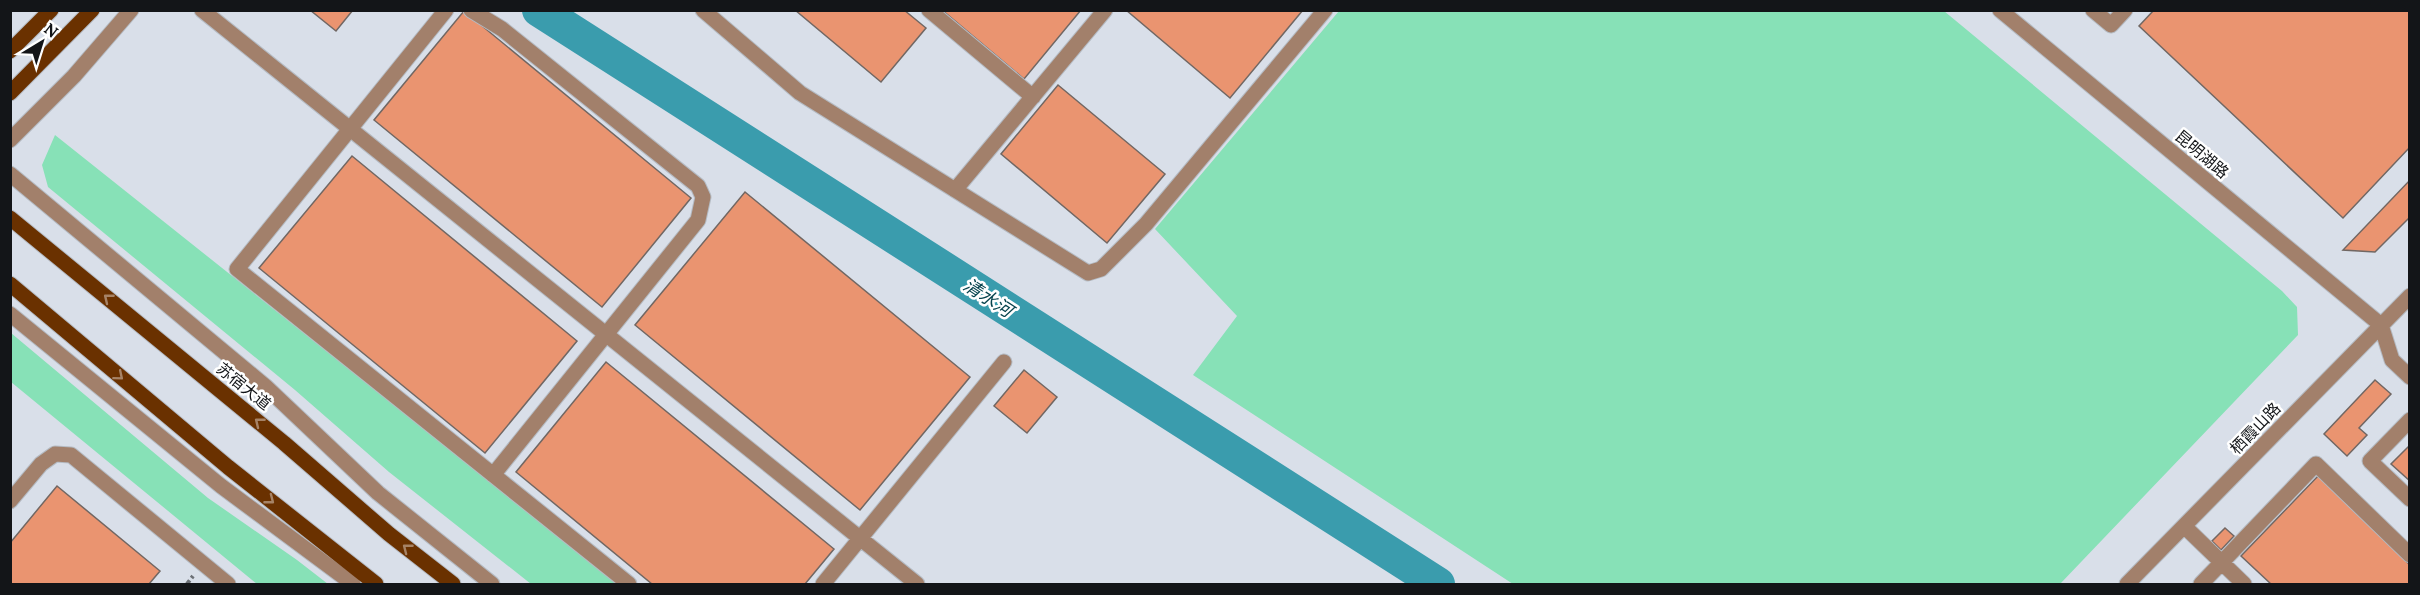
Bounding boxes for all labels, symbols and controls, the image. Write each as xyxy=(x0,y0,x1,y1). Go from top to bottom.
north arrow xyxy=(12,12,72,72)
text: N xyxy=(40,18,62,42)
street label: 昆明湖路 xyxy=(2171,126,2233,182)
water label: 清水河 xyxy=(959,273,1020,324)
one-way arrow xyxy=(104,294,115,305)
street label: 苏宿大道 xyxy=(213,358,275,414)
one-way arrow xyxy=(113,369,124,380)
street label: 栖霞山路 xyxy=(2226,398,2284,458)
one-way arrow xyxy=(254,418,265,429)
one-way arrow xyxy=(263,493,274,504)
one-way arrow xyxy=(403,545,414,556)

